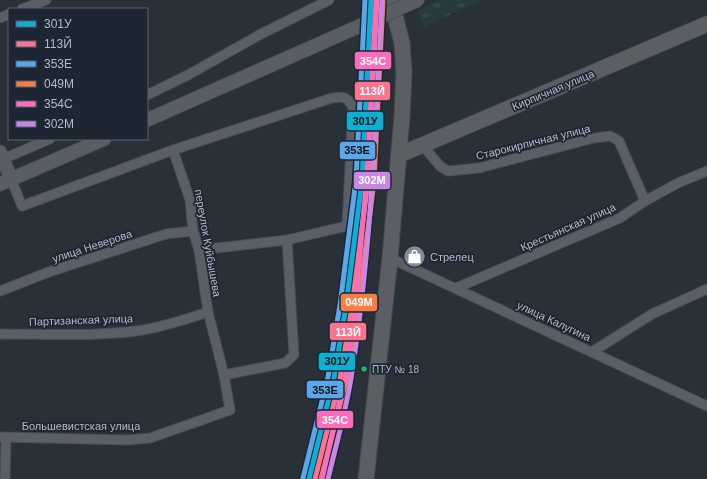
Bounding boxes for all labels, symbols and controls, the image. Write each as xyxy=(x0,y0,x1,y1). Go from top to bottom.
legend xyxy=(8,8,148,140)
text: 301У xyxy=(44,17,72,31)
text: 113Й xyxy=(44,36,72,51)
line badge: 354С xyxy=(354,51,392,70)
text: 354С xyxy=(360,55,386,67)
text: 353Е xyxy=(44,57,72,71)
street label: Кирпичная улица xyxy=(510,67,597,113)
text: 049М xyxy=(44,77,74,91)
line badge: 113Й xyxy=(354,81,391,101)
text: 113Й xyxy=(359,85,385,97)
text: 354С xyxy=(44,97,73,111)
line badge: 301У xyxy=(346,111,384,131)
text: 301У xyxy=(352,115,378,127)
text: 302М xyxy=(44,117,74,131)
street label: Старокирпичная улица xyxy=(475,122,592,162)
line badge: 353Е xyxy=(339,141,376,160)
text: 353Е xyxy=(344,144,370,156)
line badge: 302М xyxy=(353,171,391,190)
text: 302М xyxy=(358,174,386,186)
street label: переулок Куйбышева xyxy=(193,188,224,299)
street label: Крестьянская улица xyxy=(519,200,618,253)
street label: улица Неверова xyxy=(51,227,134,265)
shop icon: Стрелец xyxy=(402,244,428,270)
place label: Стрелец xyxy=(430,251,474,263)
line badge: 049М xyxy=(340,293,378,312)
text: 049М xyxy=(345,296,373,308)
street label: улица Калугина xyxy=(515,299,594,344)
street label: Партизанская улица xyxy=(29,312,134,328)
line badge: 113Й xyxy=(329,322,367,341)
text: 113Й xyxy=(335,326,361,338)
line badge: 301У xyxy=(318,352,356,371)
text: 301У xyxy=(324,355,350,367)
marker: ПТУ № 18 xyxy=(359,364,369,374)
place label: ПТУ № 18 xyxy=(372,364,419,375)
line badge: 353Е xyxy=(306,380,344,399)
text: 353Е xyxy=(312,384,338,396)
line badge: 354С xyxy=(316,410,354,429)
text: 354С xyxy=(322,414,348,426)
street label: Большевистская улица xyxy=(22,420,141,432)

